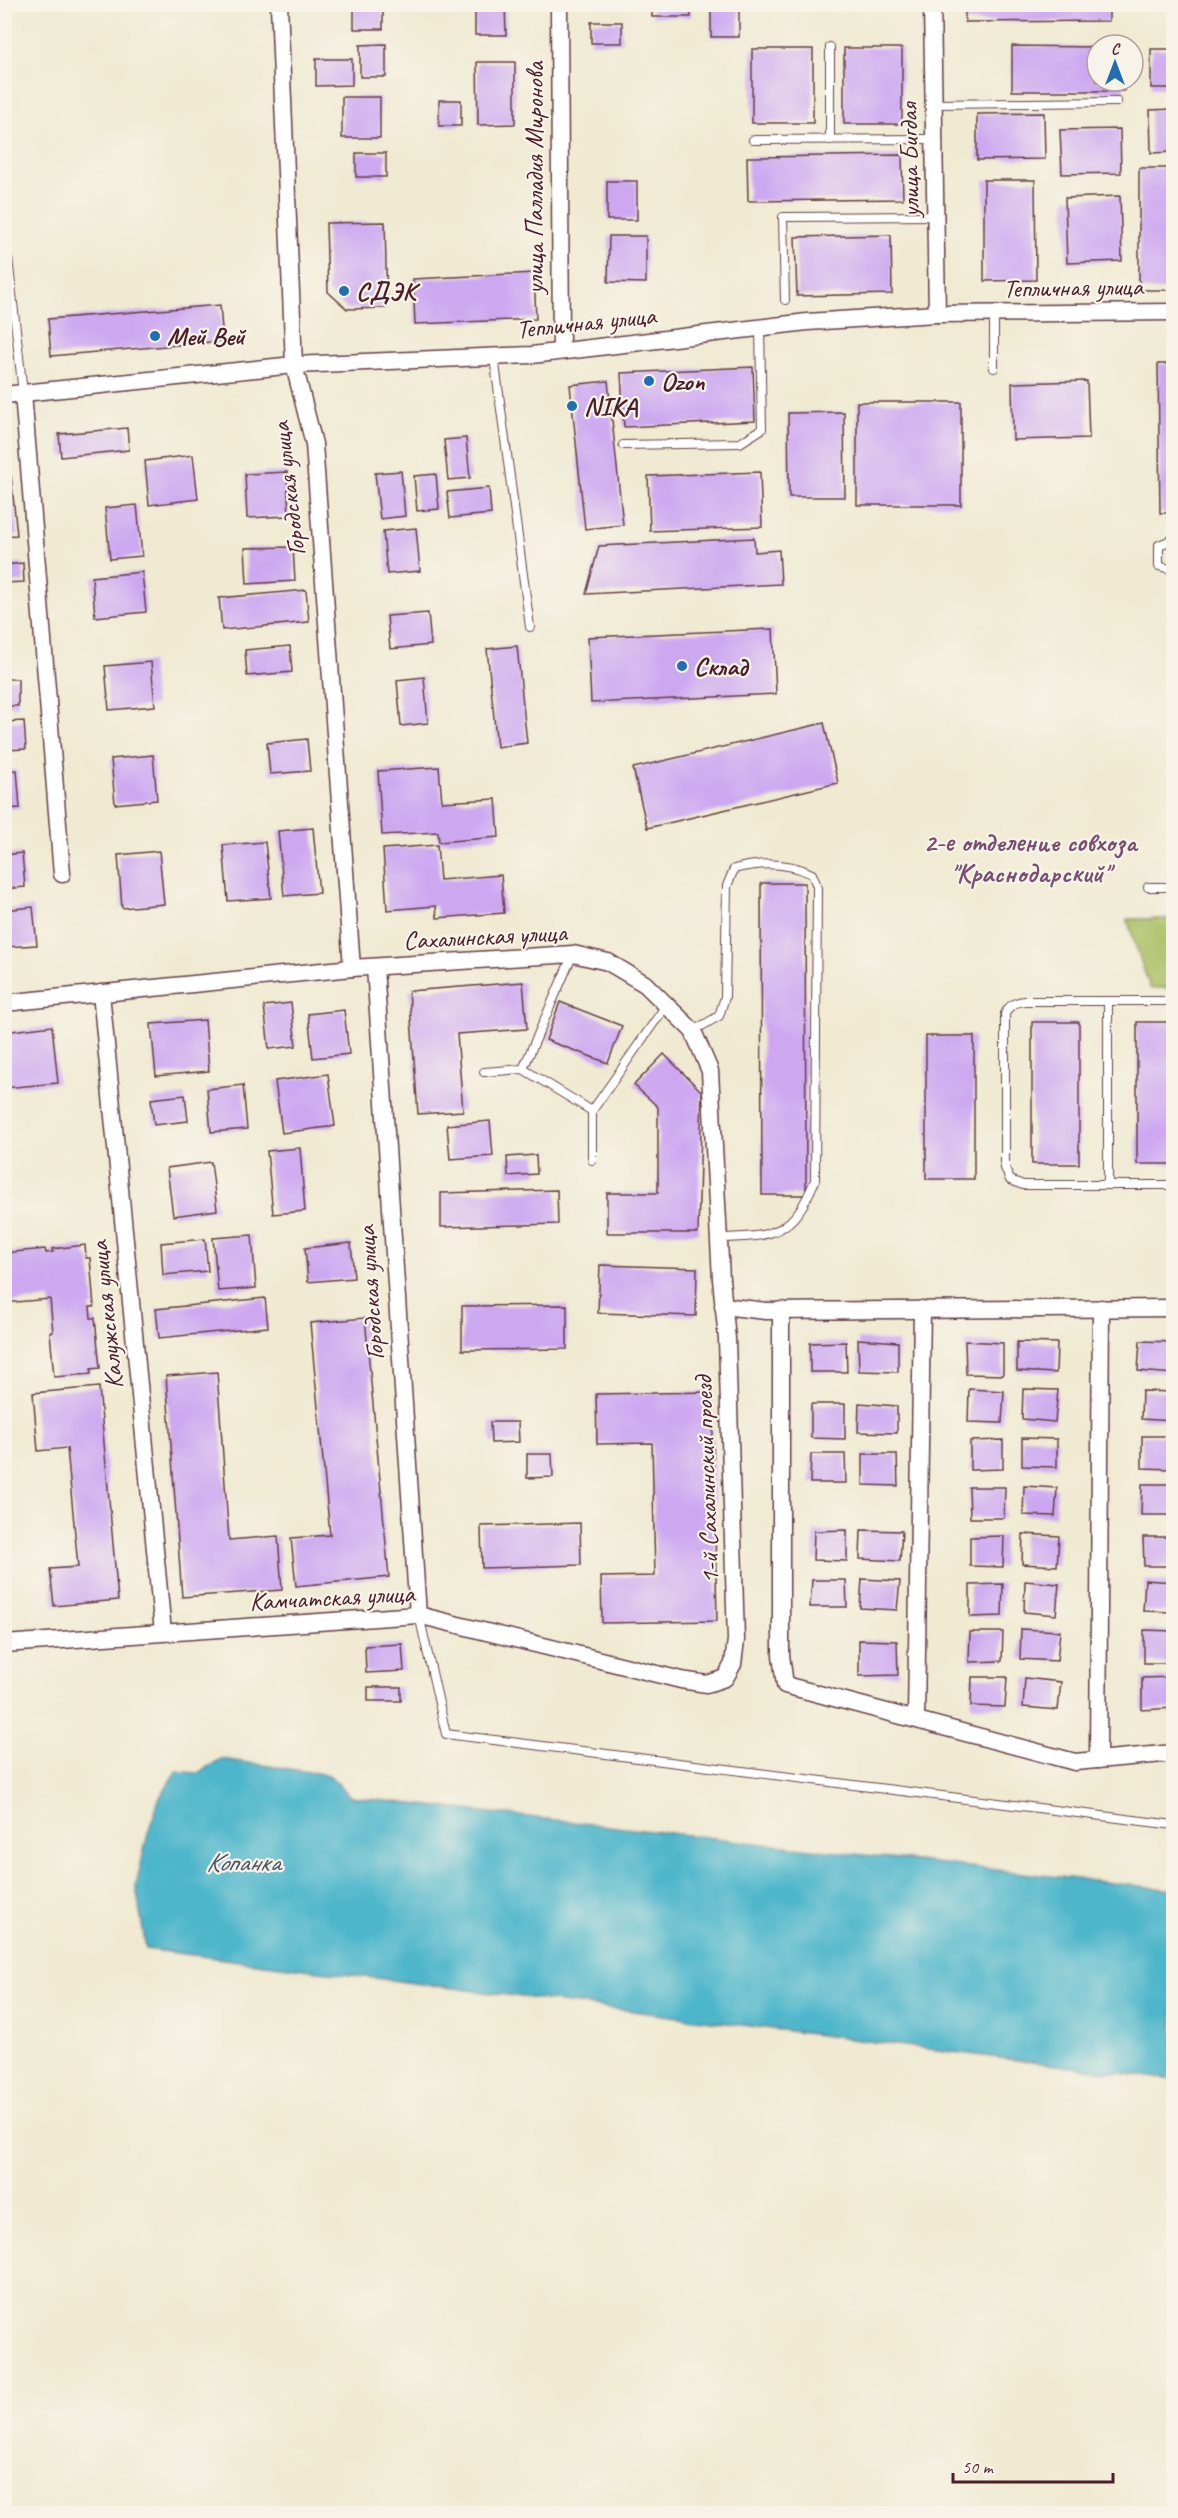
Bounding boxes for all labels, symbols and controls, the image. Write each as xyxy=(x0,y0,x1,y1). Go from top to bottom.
north arrow xyxy=(1085,33,1145,93)
text: С xyxy=(1111,39,1121,59)
street label: улица Палладия Миронова xyxy=(518,60,551,296)
street label: улица Бигдая xyxy=(892,100,927,219)
street label: Тепличная улица xyxy=(1003,270,1145,305)
place label: СДЭК xyxy=(356,275,421,308)
marker: СДЭК xyxy=(337,284,351,298)
street label: Тепличная улица xyxy=(515,299,659,346)
place label: Мей Вей xyxy=(167,320,247,353)
marker: Мей Вей xyxy=(148,329,162,343)
place label: Ozon xyxy=(661,365,706,398)
marker: Ozon xyxy=(642,374,656,388)
place label: NIKA xyxy=(584,390,639,423)
marker: NIKA xyxy=(565,399,579,413)
street label: Городская улица xyxy=(264,418,313,558)
place label: Склад xyxy=(694,650,750,683)
marker: Склад xyxy=(675,659,689,673)
district label: 2-е отделение совхоза "Краснодарский" xyxy=(923,825,1139,890)
street label: Сахалинская улица xyxy=(403,916,569,957)
street label: Городская улица xyxy=(349,1223,392,1361)
street label: Калужская улица xyxy=(82,1238,131,1391)
street label: 1-й Сахалинский проезд xyxy=(686,1373,727,1584)
street label: Камчатская улица xyxy=(249,1577,417,1618)
water label: Копанка xyxy=(206,1845,283,1879)
scale bar xyxy=(953,2446,1114,2484)
text: 50 m xyxy=(962,2456,995,2478)

